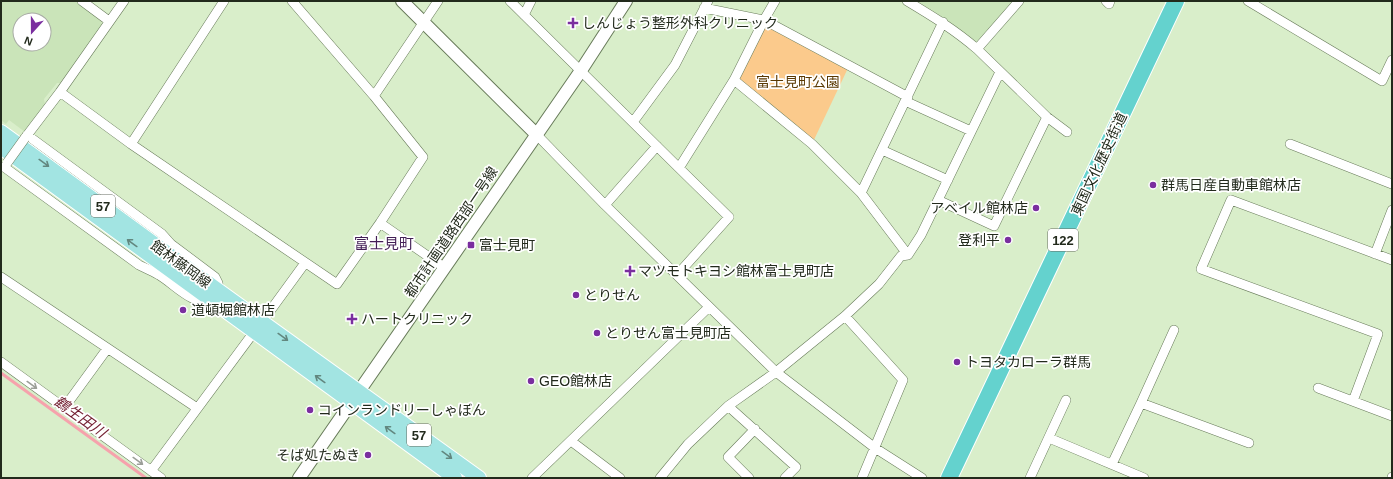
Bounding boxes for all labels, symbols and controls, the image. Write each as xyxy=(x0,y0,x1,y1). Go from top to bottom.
north arrow xyxy=(12,12,52,52)
place label: しんじょう整形外科クリニック xyxy=(582,15,778,31)
marker: しんじょう整形外科クリニック xyxy=(567,17,579,29)
text: N xyxy=(23,34,34,48)
park label: 富士見町公園 xyxy=(756,74,840,90)
street label: 東国文化歴史街道 xyxy=(1068,110,1130,218)
one-way arrow xyxy=(38,159,49,167)
street label: 都市計画道路西部一号線 xyxy=(401,164,501,300)
place label: 群馬日産自動車館林店 xyxy=(1161,177,1301,193)
marker: 群馬日産自動車館林店 xyxy=(1148,180,1158,190)
road number: 57 xyxy=(91,195,115,217)
place label: アベイル館林店 xyxy=(930,200,1028,216)
marker: アベイル館林店 xyxy=(1031,203,1041,213)
road number: 122 xyxy=(1048,229,1078,251)
place label: 登利平 xyxy=(958,232,1000,248)
district label: 富士見町 xyxy=(354,235,414,252)
marker: 登利平 xyxy=(1003,235,1013,245)
street label: 館林藤岡線 xyxy=(148,237,214,291)
place label: 富士見町 xyxy=(479,237,535,253)
one-way arrow xyxy=(127,238,138,247)
marker: 富士見町 xyxy=(466,240,476,250)
place label: マツモトキヨシ館林富士見町店 xyxy=(638,263,834,279)
marker: マツモトキヨシ館林富士見町店 xyxy=(625,266,635,276)
place label: とりせん xyxy=(584,287,640,303)
marker: とりせん xyxy=(571,290,581,300)
place label: 道頓堀館林店 xyxy=(191,302,275,318)
marker: 道頓堀館林店 xyxy=(178,305,188,315)
place label: ハートクリニック xyxy=(361,311,473,327)
marker: ハートクリニック xyxy=(346,313,358,325)
place label: とりせん富士見町店 xyxy=(605,325,731,341)
marker: とりせん富士見町店 xyxy=(592,328,602,338)
one-way arrow xyxy=(277,333,288,341)
place label: トヨタカローラ群馬 xyxy=(965,354,1091,370)
marker: トヨタカローラ群馬 xyxy=(952,357,962,367)
place label: GEO館林店 xyxy=(539,373,612,389)
one-way arrow xyxy=(315,375,326,383)
marker: GEO館林店 xyxy=(526,376,536,386)
one-way arrow xyxy=(27,381,38,389)
water label: 鶴生田川 xyxy=(51,392,111,442)
place label: コインランドリーしゃぼん xyxy=(318,402,486,418)
marker: コインランドリーしゃぼん xyxy=(305,405,315,415)
road number: 57 xyxy=(407,424,431,446)
one-way arrow xyxy=(385,426,396,434)
place label: そば処たぬき xyxy=(276,447,360,463)
marker: そば処たぬき xyxy=(363,450,373,460)
one-way arrow xyxy=(442,451,453,459)
one-way arrow xyxy=(132,457,143,465)

